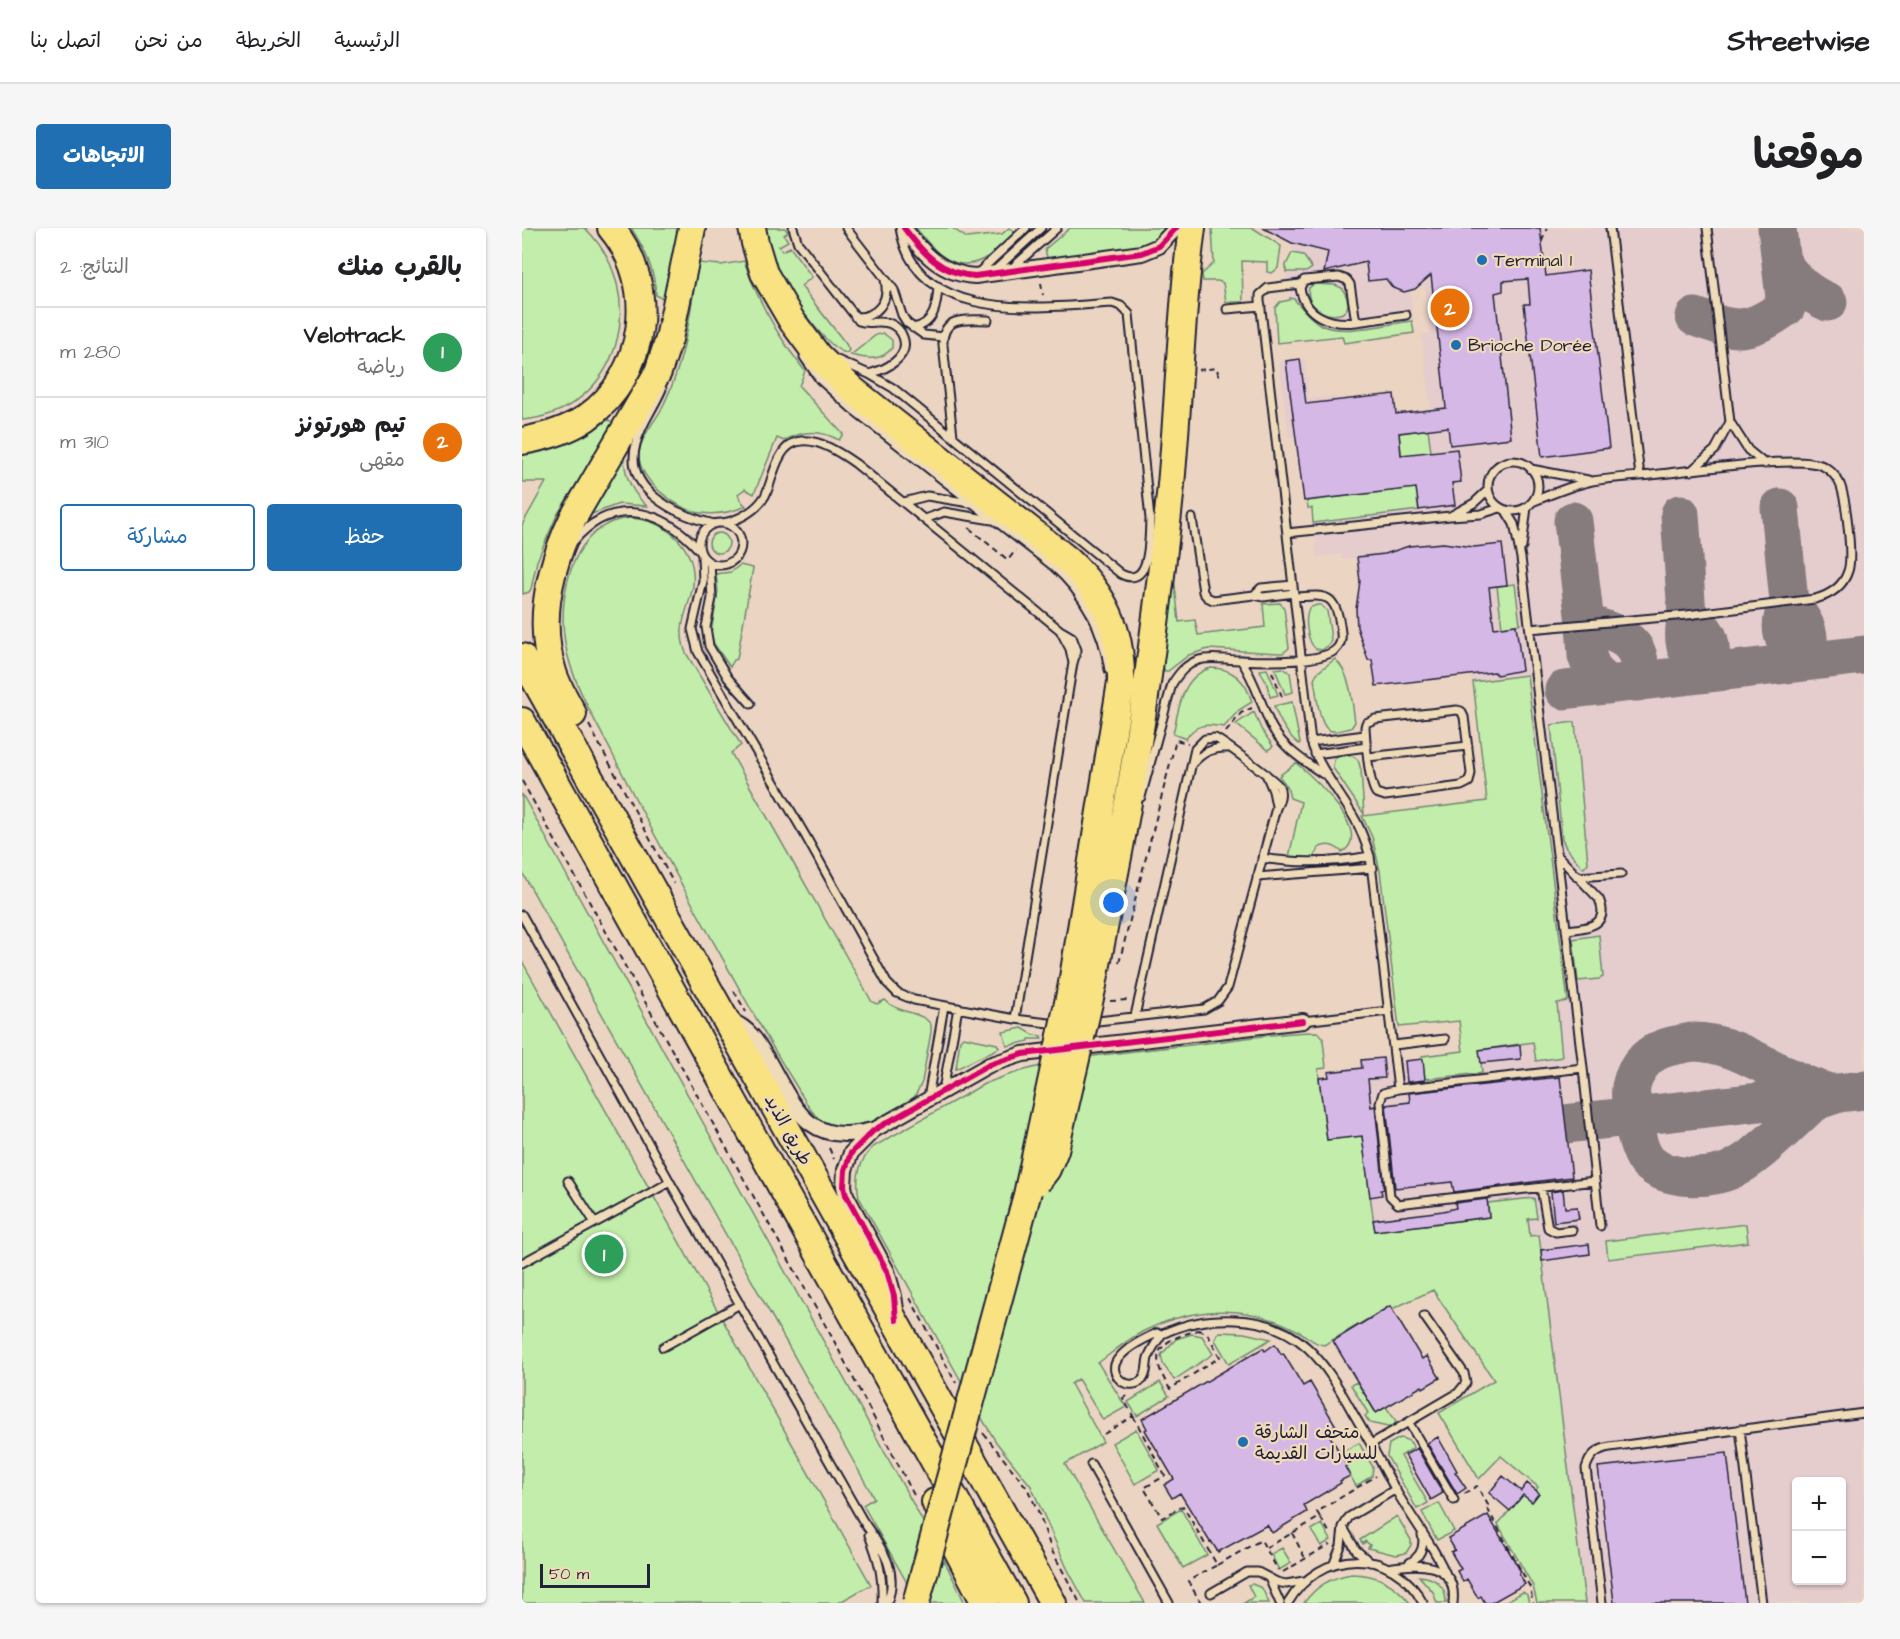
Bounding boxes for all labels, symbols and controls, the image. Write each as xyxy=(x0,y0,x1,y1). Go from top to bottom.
text: Streetwise xyxy=(1728,22,1870,61)
text: اتصل بنا xyxy=(30,26,101,55)
text: من نحن xyxy=(134,26,203,55)
text: الخريطة xyxy=(236,26,301,55)
text: الرئيسية xyxy=(334,26,400,55)
button: الاتجاهات xyxy=(36,124,171,189)
text: موقعنا xyxy=(1753,127,1864,185)
place label: Terminal 1 xyxy=(1494,248,1572,273)
text: بالقرب منك xyxy=(338,249,462,285)
text: النتائج: 2 xyxy=(60,253,129,281)
marker: Terminal 1 xyxy=(1475,253,1489,267)
pin: 2 xyxy=(1430,286,1470,331)
text: Velotrack xyxy=(304,320,405,351)
place label: Brioche Dorée xyxy=(1468,333,1592,358)
text: 280 m xyxy=(60,338,121,366)
text: 1 xyxy=(441,338,444,366)
marker: Brioche Dorée xyxy=(1449,338,1463,352)
text: رياضة xyxy=(357,353,405,381)
text: تيم هورتونز xyxy=(296,410,405,441)
text: 310 m xyxy=(60,428,109,456)
text: 2 xyxy=(437,428,448,456)
text: مقهى xyxy=(359,446,405,474)
button: مشاركة xyxy=(60,504,255,571)
button: حفظ xyxy=(267,504,462,571)
your location xyxy=(1099,888,1128,917)
street label: طريق الذيد xyxy=(758,1090,818,1170)
pin: 1 xyxy=(584,1232,623,1276)
place label: متحف الشارقة للسيارات القديمة xyxy=(1255,1420,1378,1466)
marker: متحف الشارقة للسيارات القديمة xyxy=(1236,1435,1250,1449)
map controls xyxy=(1792,1477,1846,1585)
button: + xyxy=(1792,1477,1846,1531)
button: − xyxy=(1792,1531,1846,1585)
scale bar xyxy=(540,1561,650,1588)
text: 50 m xyxy=(549,1563,589,1585)

